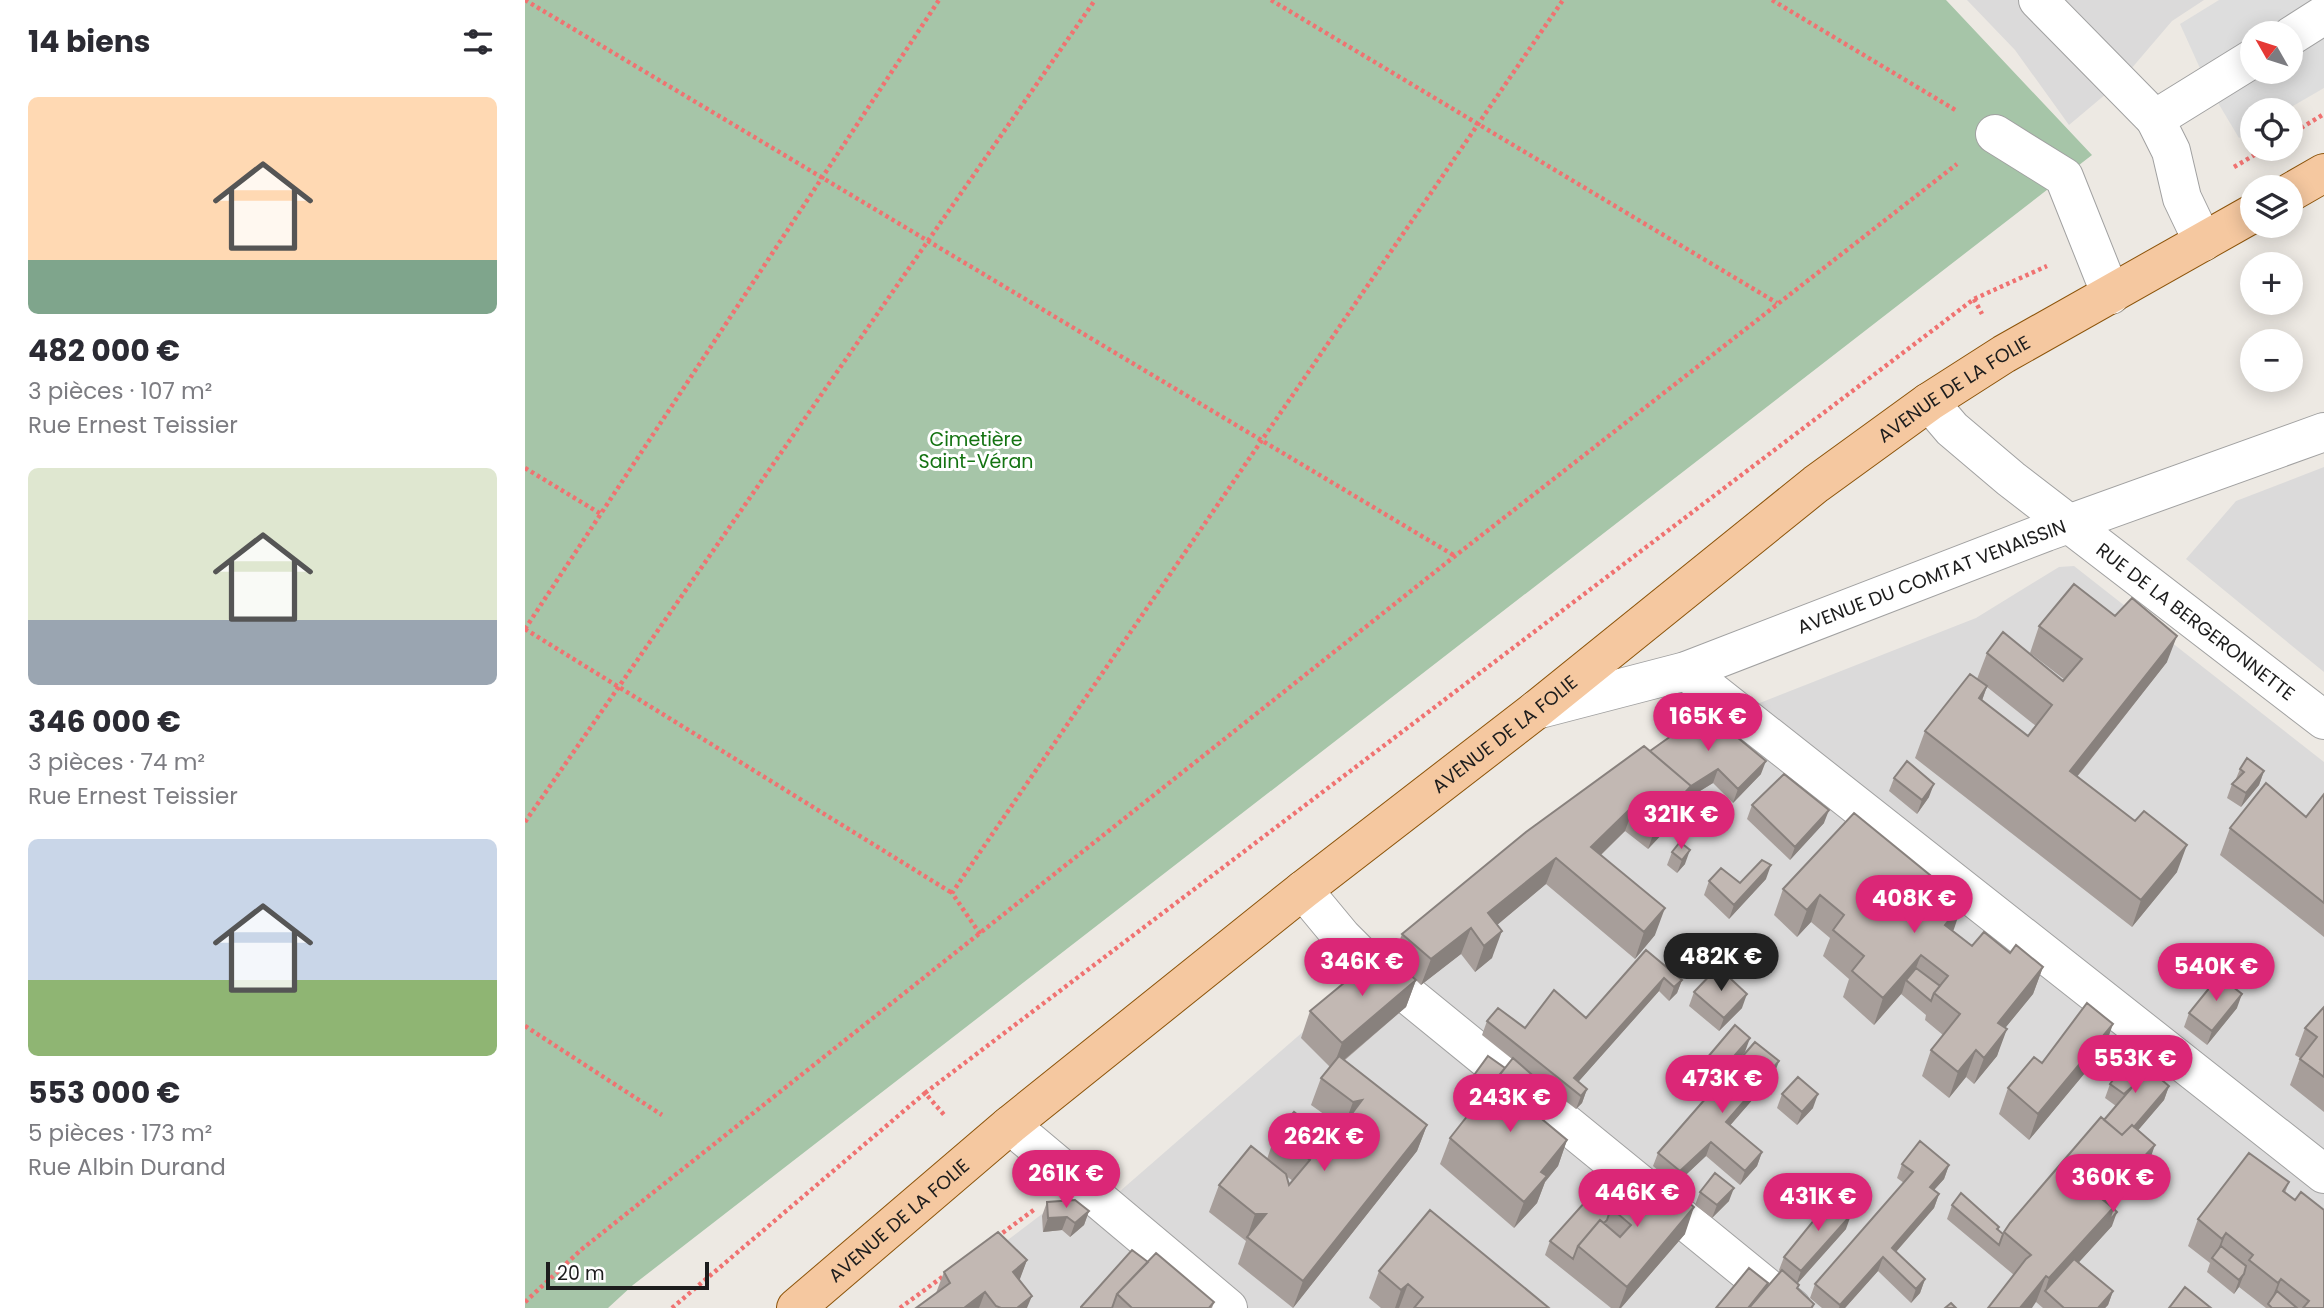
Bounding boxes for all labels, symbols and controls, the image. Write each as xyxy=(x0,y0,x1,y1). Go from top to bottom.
text: 14 biens xyxy=(28,20,151,63)
north arrow xyxy=(2240,21,2303,84)
map controls xyxy=(2240,21,2303,392)
icon: filters xyxy=(459,23,497,61)
button: locate xyxy=(2240,98,2303,161)
icon: home xyxy=(200,143,326,269)
button: layers xyxy=(2240,175,2303,238)
button: + xyxy=(2240,252,2303,315)
text: 482 000 € xyxy=(28,329,180,372)
street label: AVENUE DE LA FOLIE xyxy=(1872,329,2035,449)
button: − xyxy=(2240,329,2303,392)
text: 3 pièces · 107 m² xyxy=(28,375,212,407)
text: Rue Ernest Teissier xyxy=(28,409,238,441)
park label: Cimetière Saint-Véran xyxy=(919,426,1033,475)
street label: AVENUE DU COMTAT VENAISSIN xyxy=(1793,512,2070,640)
icon: home xyxy=(200,514,326,640)
street label: RUE DE LA BERGERONNETTE xyxy=(2091,536,2301,707)
street label: AVENUE DE LA FOLIE xyxy=(1426,668,1583,799)
pin: 165K € xyxy=(1651,694,1765,753)
text: 346 000 € xyxy=(28,700,181,743)
text: 165K € xyxy=(1669,700,1747,732)
text: 3 pièces · 74 m² xyxy=(28,746,205,778)
text: Rue Ernest Teissier xyxy=(28,780,238,812)
pin: 321K € xyxy=(1624,792,1738,851)
text: 321K € xyxy=(1644,798,1718,830)
pin: 408K € xyxy=(1857,876,1971,935)
text: 408K € xyxy=(1872,882,1956,914)
icon: home xyxy=(200,885,326,1011)
pin: 482K € xyxy=(1664,934,1778,993)
pin: 346K € xyxy=(1305,939,1419,998)
text: 482K € xyxy=(1680,940,1762,972)
pin: 540K € xyxy=(2159,944,2273,1003)
text: 346K € xyxy=(1320,945,1404,977)
text: 540K € xyxy=(2174,950,2258,982)
pin: 553K € xyxy=(2078,1036,2192,1095)
text: 553K € xyxy=(2093,1042,2177,1074)
pin: 473K € xyxy=(1665,1056,1779,1115)
text: 473K € xyxy=(1681,1062,1763,1094)
text: 553 000 € xyxy=(28,1071,180,1114)
pin: 243K € xyxy=(1453,1074,1567,1134)
text: 243K € xyxy=(1469,1081,1551,1113)
pin: 262K € xyxy=(1267,1114,1381,1173)
text: 5 pièces · 173 m² xyxy=(28,1117,212,1149)
text: 262K € xyxy=(1284,1120,1364,1152)
pin: 261K € xyxy=(1009,1150,1123,1210)
text: Rue Albin Durand xyxy=(28,1151,226,1183)
street label: AVENUE DE LA FOLIE xyxy=(822,1152,975,1288)
pin: 360K € xyxy=(2056,1154,2170,1214)
text: 261K € xyxy=(1028,1157,1104,1189)
text: 360K € xyxy=(2072,1161,2154,1193)
pin: 446K € xyxy=(1580,1170,1694,1229)
pin: 431K € xyxy=(1761,1174,1875,1233)
text: 446K € xyxy=(1594,1176,1680,1208)
text: 431K € xyxy=(1779,1180,1857,1212)
scale bar xyxy=(546,1259,709,1291)
text: 20 m xyxy=(557,1260,605,1287)

